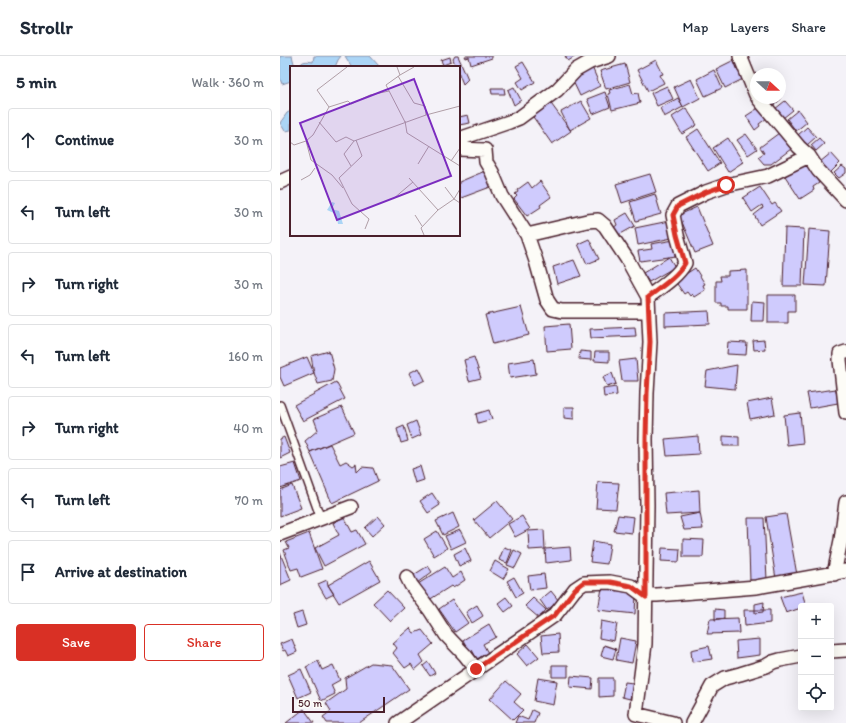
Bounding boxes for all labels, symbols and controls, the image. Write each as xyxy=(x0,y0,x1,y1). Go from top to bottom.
text: Strollr xyxy=(20,16,73,39)
text: Map xyxy=(683,19,708,36)
text: Layers xyxy=(730,19,769,36)
text: Share xyxy=(791,19,826,36)
inset map xyxy=(290,66,460,236)
north arrow xyxy=(750,68,786,104)
text: 5 min xyxy=(16,72,56,92)
text: Walk · 360 m xyxy=(191,75,264,90)
icon: ahead xyxy=(17,129,39,151)
text: Continue xyxy=(55,131,114,149)
text: 30 m xyxy=(234,133,263,148)
route start xyxy=(717,176,735,194)
icon: left xyxy=(17,201,39,223)
text: Turn left xyxy=(55,203,110,221)
text: 30 m xyxy=(234,205,263,220)
icon: right xyxy=(17,273,39,295)
text: Turn right xyxy=(55,275,119,293)
text: 30 m xyxy=(234,277,263,292)
icon: left xyxy=(17,345,39,367)
text: Turn left xyxy=(55,347,110,365)
text: 160 m xyxy=(228,349,263,364)
icon: right xyxy=(17,417,39,439)
text: Turn right xyxy=(55,419,119,437)
text: 40 m xyxy=(233,421,263,436)
icon: left xyxy=(17,489,39,511)
text: Turn left xyxy=(55,491,110,509)
text: 70 m xyxy=(235,493,263,508)
icon: arrive xyxy=(17,561,39,583)
text: Arrive at destination xyxy=(55,563,187,581)
map controls xyxy=(798,603,834,711)
button: + xyxy=(798,603,834,639)
button: Save xyxy=(16,624,136,661)
button: Share xyxy=(144,624,264,661)
button: − xyxy=(798,639,834,675)
route end xyxy=(467,660,485,678)
button: locate xyxy=(798,675,834,711)
scale bar xyxy=(292,695,385,714)
text: 50 m xyxy=(298,697,322,710)

